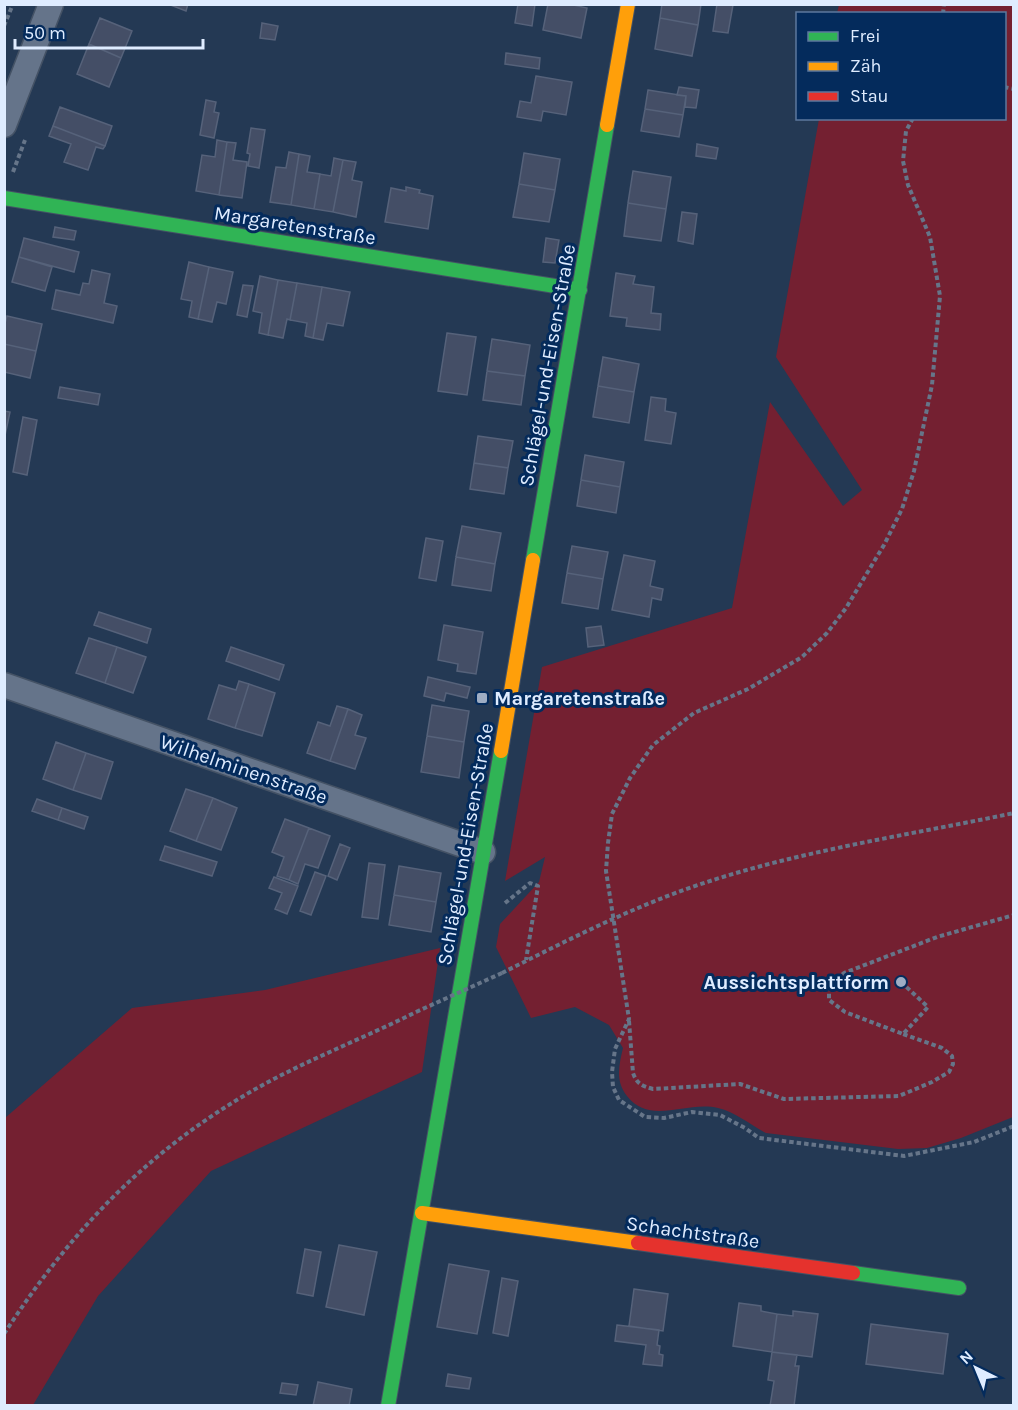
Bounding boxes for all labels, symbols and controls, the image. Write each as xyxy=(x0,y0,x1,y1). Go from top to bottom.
scale bar xyxy=(15,12,202,50)
legend xyxy=(796,12,1006,120)
text: 50 m xyxy=(24,22,66,44)
text: Frei xyxy=(850,25,881,47)
text: Zäh xyxy=(850,55,881,77)
text: Stau xyxy=(850,85,888,107)
street label: Margaretenstraße xyxy=(212,201,377,250)
street label: Schlägel-und-Eisen-Straße xyxy=(515,242,580,488)
place label: Margaretenstraße xyxy=(494,687,665,710)
marker: Margaretenstraße xyxy=(475,691,489,705)
street label: Schlägel-und-Eisen-Straße xyxy=(433,721,498,967)
street label: Wilhelminenstraße xyxy=(157,730,330,809)
place label: Aussichtsplattform xyxy=(704,971,889,994)
marker: Aussichtsplattform xyxy=(894,975,908,989)
street label: Schachtstraße xyxy=(625,1212,761,1253)
north arrow xyxy=(946,1338,1006,1398)
text: N xyxy=(955,1347,977,1368)

